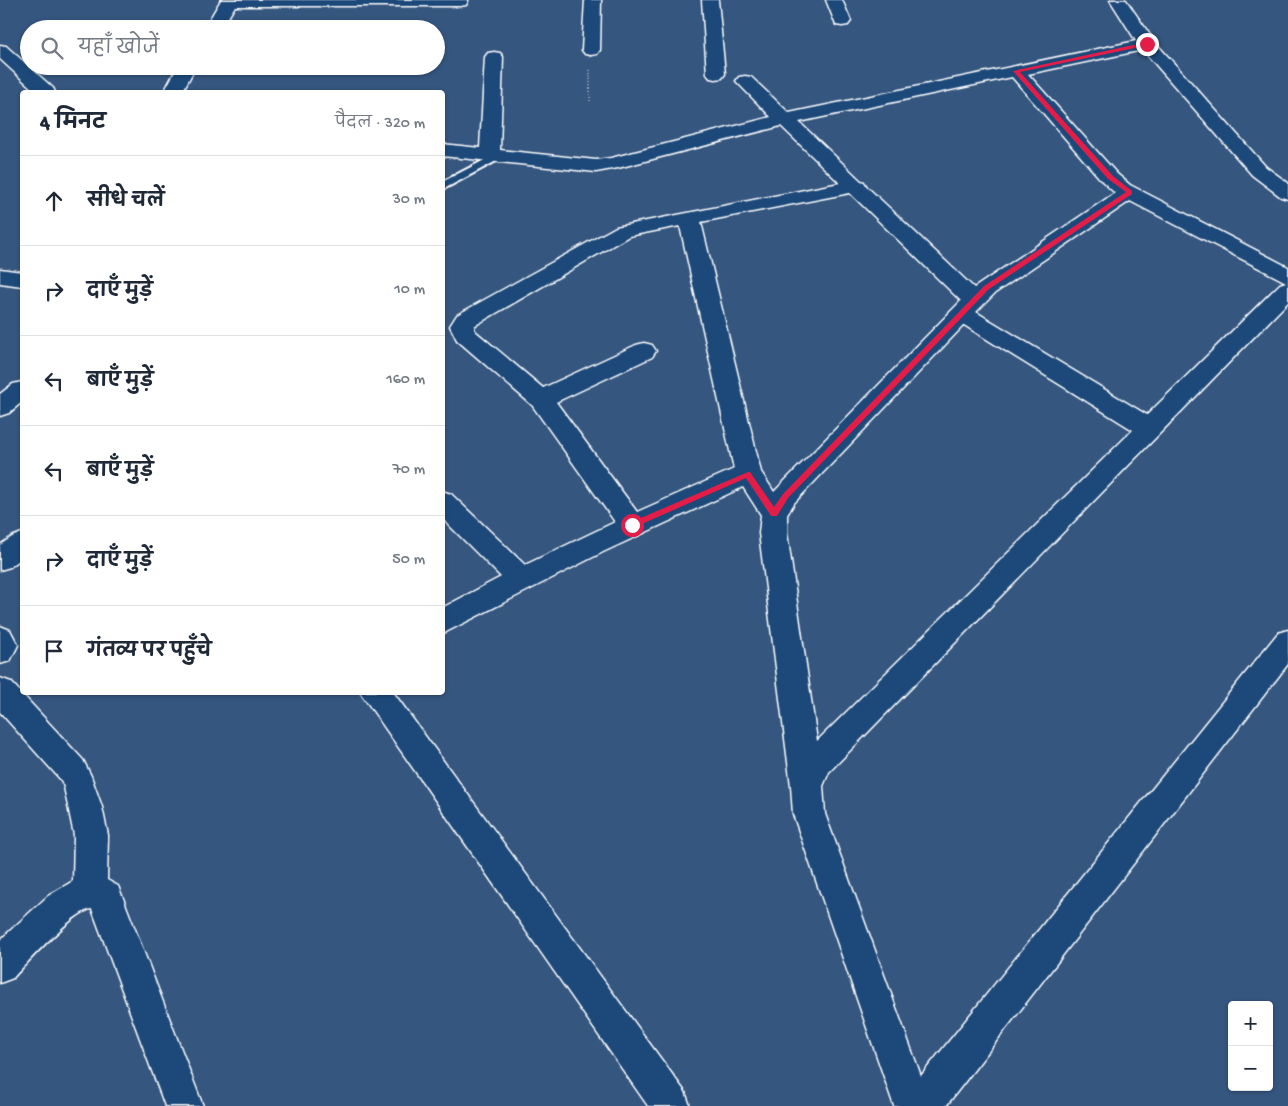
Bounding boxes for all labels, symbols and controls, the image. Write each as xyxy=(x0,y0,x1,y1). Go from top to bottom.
search box xyxy=(20,20,445,75)
route end xyxy=(1136,33,1159,56)
icon: search xyxy=(38,34,66,62)
text: यहाँ खोजें xyxy=(78,38,159,61)
text: 4 मिनट xyxy=(40,112,106,137)
text: पैदल · 320 m xyxy=(335,115,425,134)
icon: ahead xyxy=(40,187,68,215)
text: सीधे चलें xyxy=(87,191,164,214)
text: 30 m xyxy=(392,191,425,210)
icon: right xyxy=(40,277,68,305)
text: दाएँ मुड़ें xyxy=(87,281,153,304)
text: 10 m xyxy=(394,281,425,300)
icon: left xyxy=(40,367,68,395)
text: बाएँ मुड़ें xyxy=(87,371,153,394)
text: 160 m xyxy=(386,371,425,390)
icon: left xyxy=(40,457,68,485)
text: बाएँ मुड़ें xyxy=(87,461,153,484)
text: 70 m xyxy=(392,461,425,480)
route start xyxy=(621,514,644,537)
icon: right xyxy=(40,547,68,575)
text: दाएँ मुड़ें xyxy=(87,551,153,574)
text: 50 m xyxy=(392,551,425,570)
icon: arrive xyxy=(40,637,68,665)
text: गंतव्य पर पहुँचे xyxy=(87,641,211,664)
map controls xyxy=(1228,1001,1273,1091)
button: + xyxy=(1228,1001,1273,1046)
button: − xyxy=(1228,1046,1273,1091)

